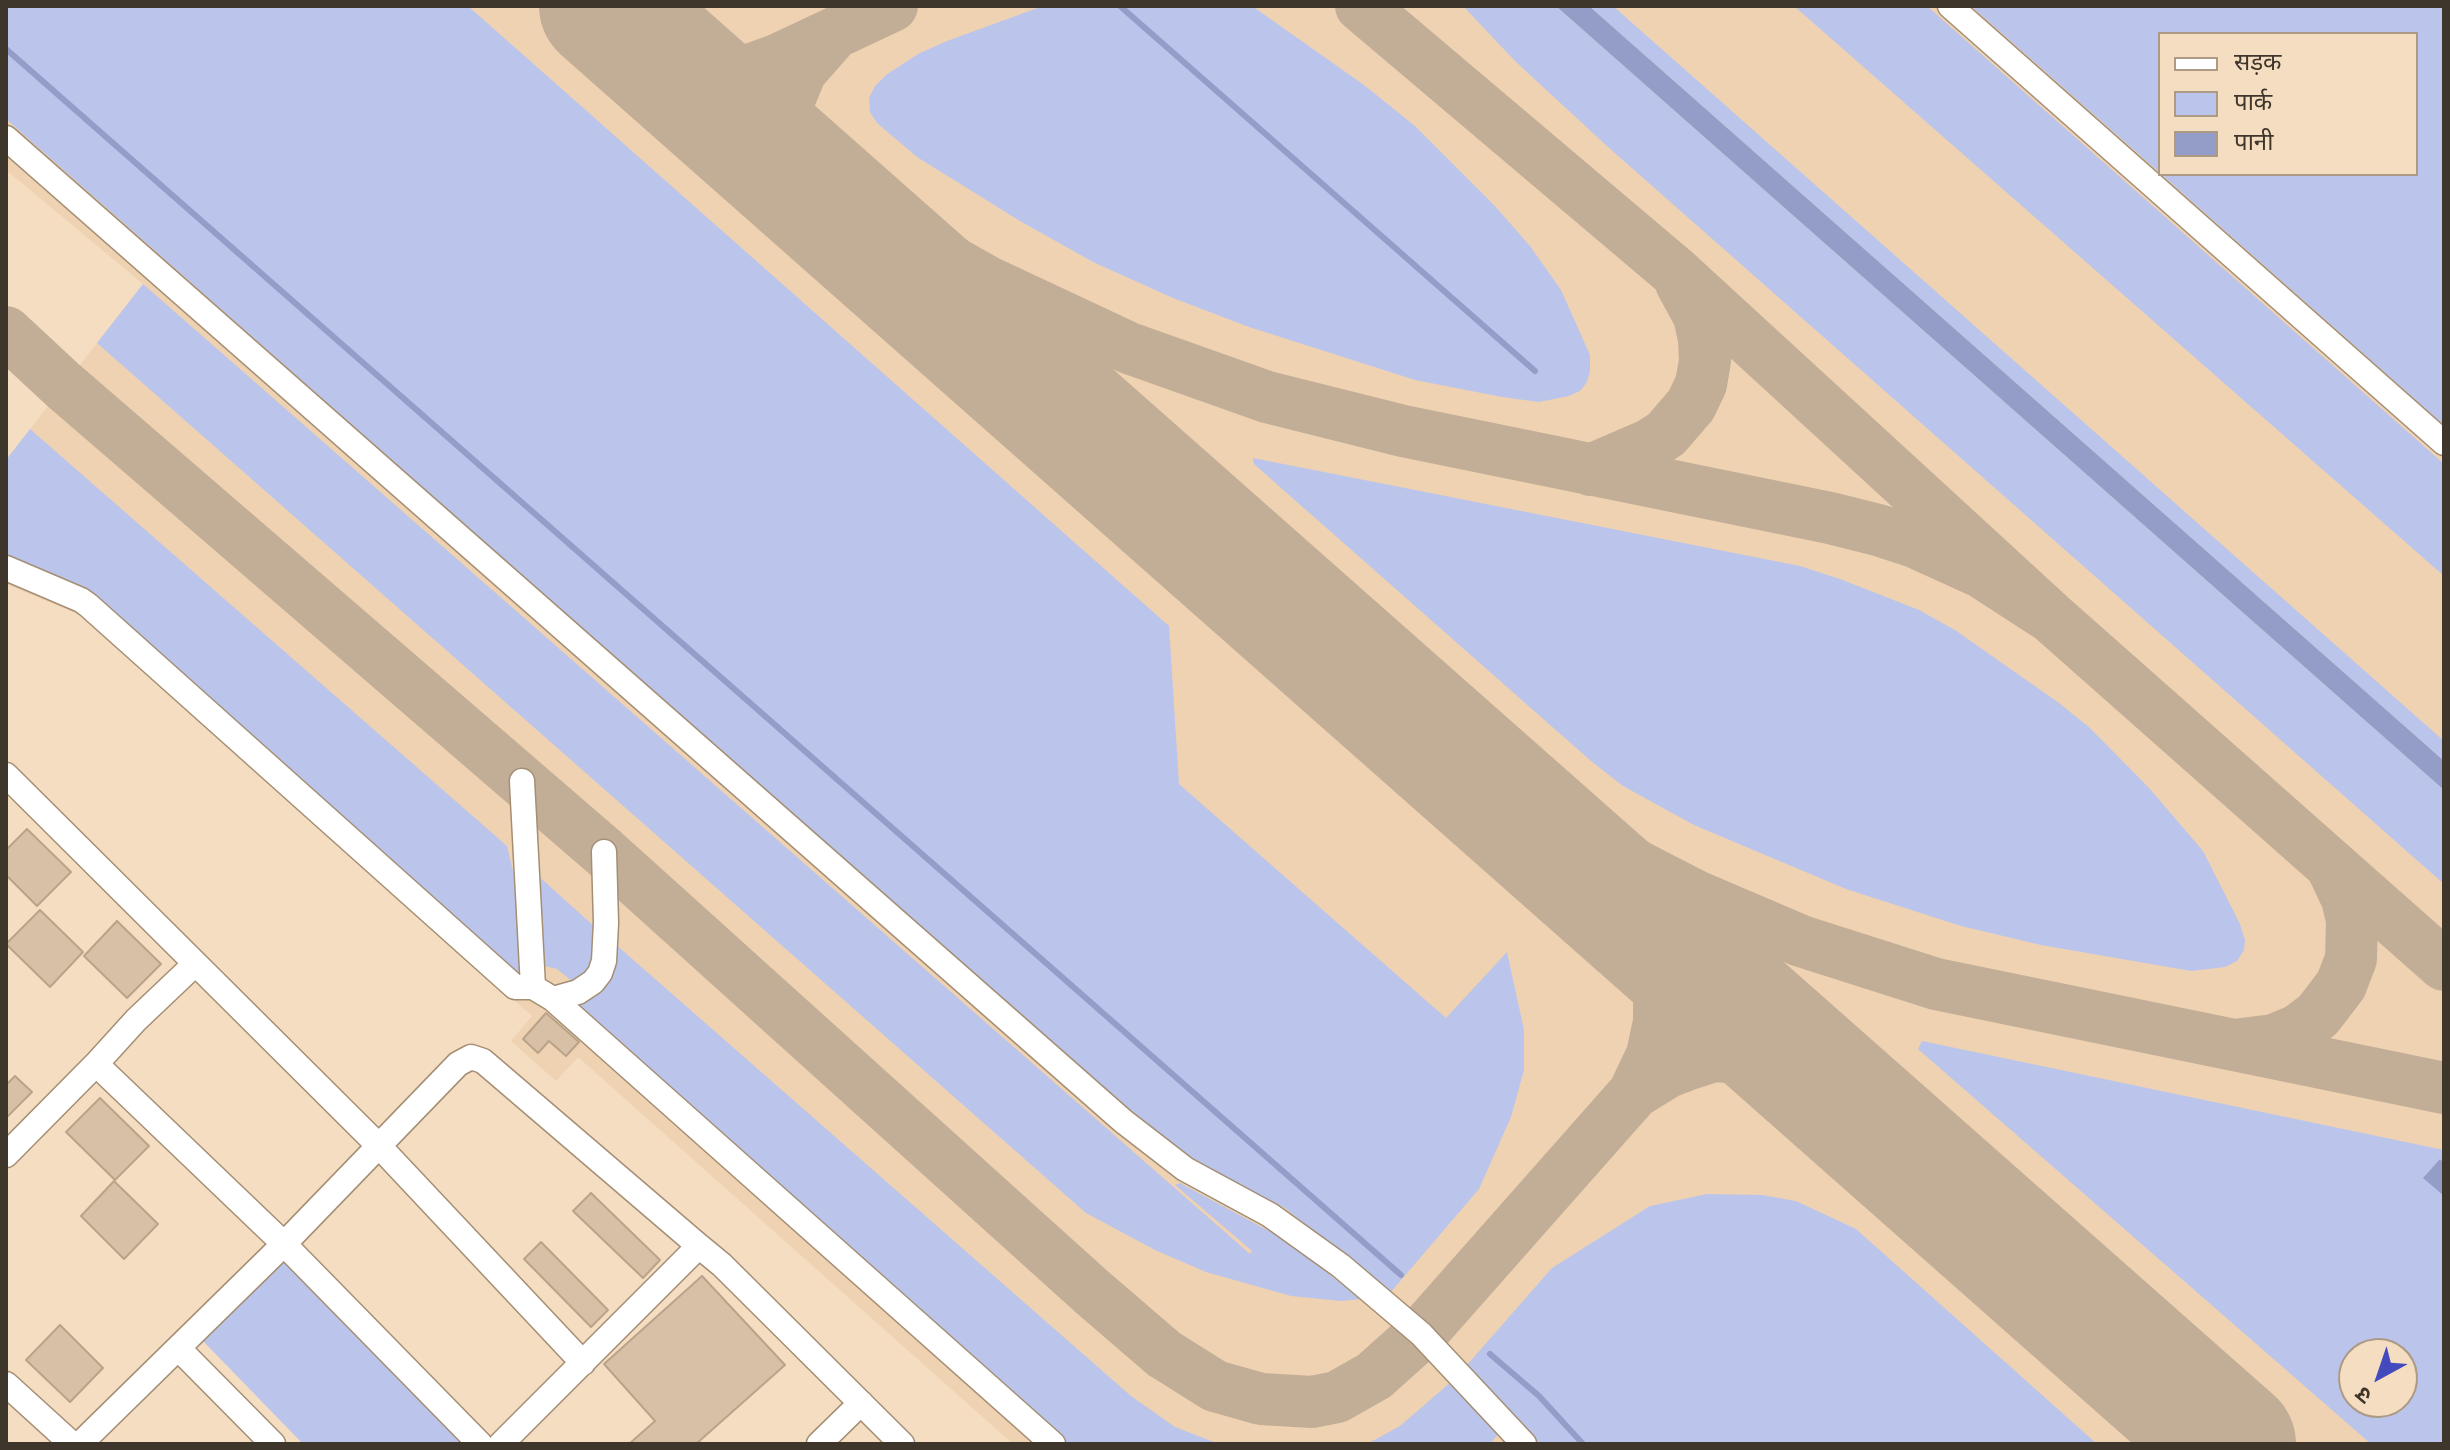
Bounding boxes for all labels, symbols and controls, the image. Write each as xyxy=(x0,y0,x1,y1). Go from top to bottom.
legend xyxy=(2158,32,2418,176)
text: सड़क xyxy=(2234,48,2282,76)
text: पार्क xyxy=(2234,88,2272,116)
text: पानी xyxy=(2234,128,2273,156)
north arrow xyxy=(2338,1338,2418,1418)
text: उ xyxy=(2350,1381,2377,1410)

